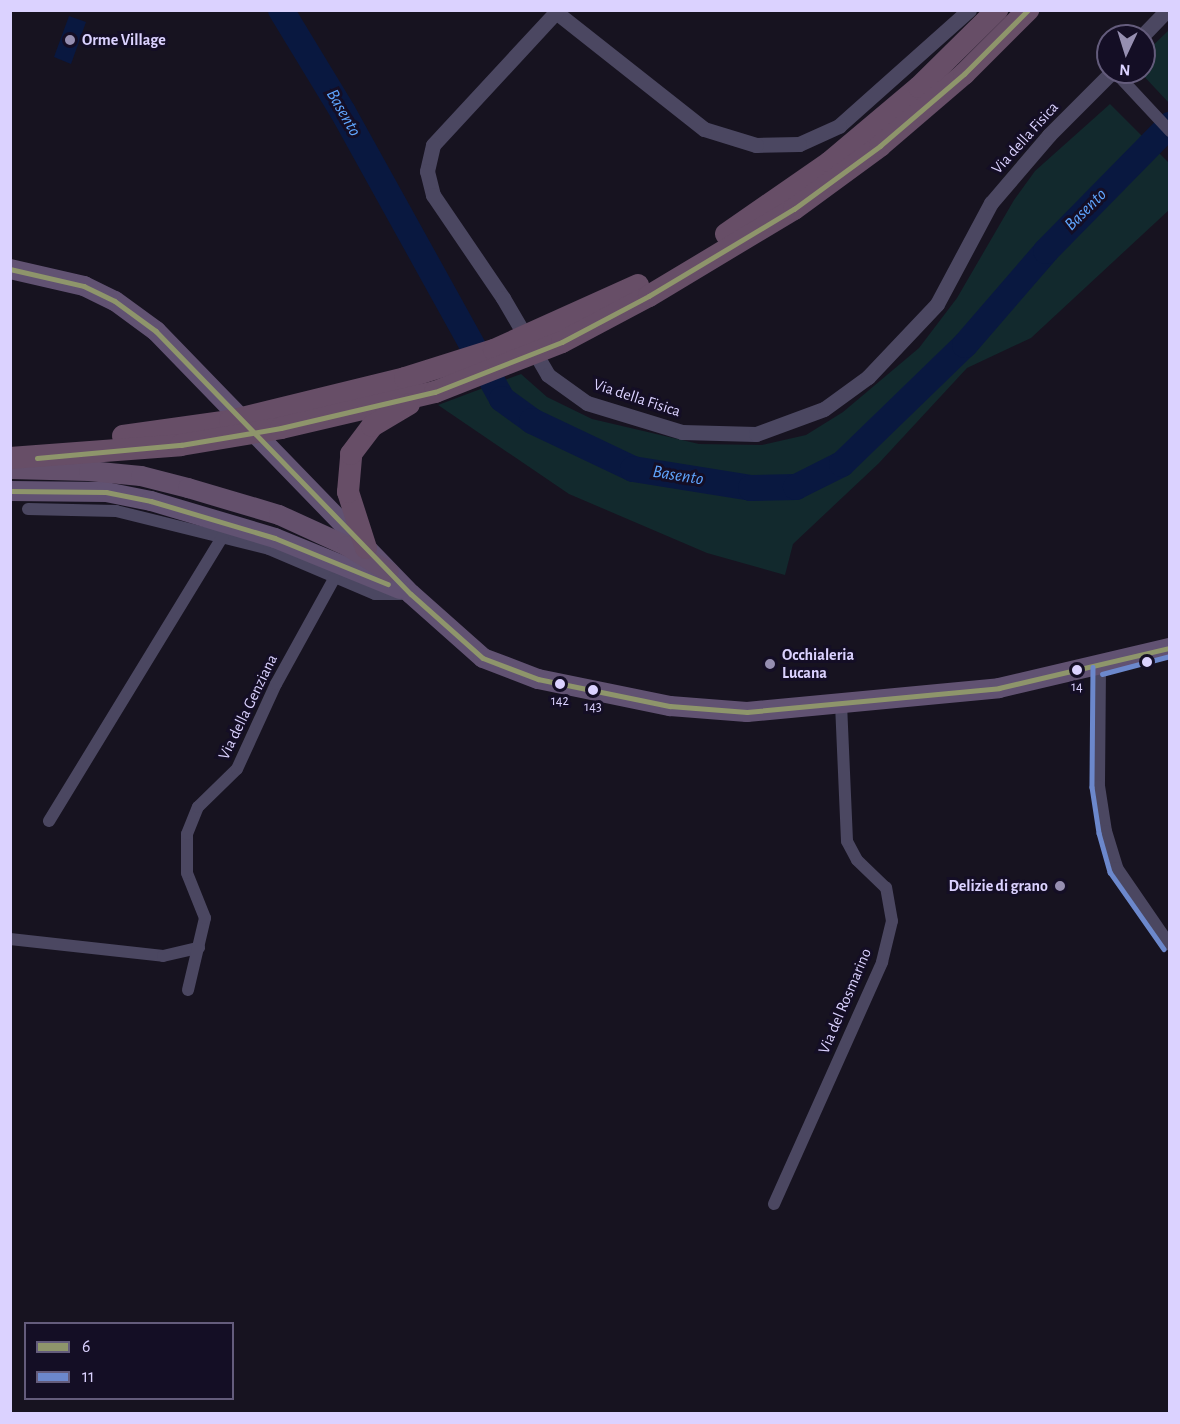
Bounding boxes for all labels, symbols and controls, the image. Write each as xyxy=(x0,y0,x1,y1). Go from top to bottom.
north arrow xyxy=(1096,24,1156,84)
place label: Orme Village xyxy=(82,30,166,50)
marker: Orme Village xyxy=(63,33,77,47)
text: N xyxy=(1119,62,1131,78)
water label: Basento xyxy=(321,86,365,140)
street label: Via della Fisica xyxy=(988,98,1062,178)
water label: Basento xyxy=(1060,184,1112,236)
street label: Via della Fisica xyxy=(591,375,683,421)
water label: Basento xyxy=(651,461,705,491)
place label: Occhialeria Lucana xyxy=(782,645,854,683)
street label: Via della Genziana xyxy=(214,651,282,763)
unlabelled marker xyxy=(1141,656,1153,668)
marker: Occhialeria Lucana xyxy=(763,657,777,671)
marker: 14 xyxy=(1071,664,1083,676)
marker: 142 xyxy=(554,678,566,690)
place label: 14 xyxy=(1071,679,1083,695)
marker: 143 xyxy=(587,684,599,696)
place label: 142 xyxy=(551,693,569,709)
place label: 143 xyxy=(584,699,602,715)
place label: Delizie di grano xyxy=(948,876,1048,896)
marker: Delizie di grano xyxy=(1053,879,1067,893)
street label: Via del Rosmarino xyxy=(814,945,876,1057)
legend xyxy=(24,1322,234,1400)
text: 6 xyxy=(82,1338,90,1356)
text: 11 xyxy=(82,1368,94,1386)

